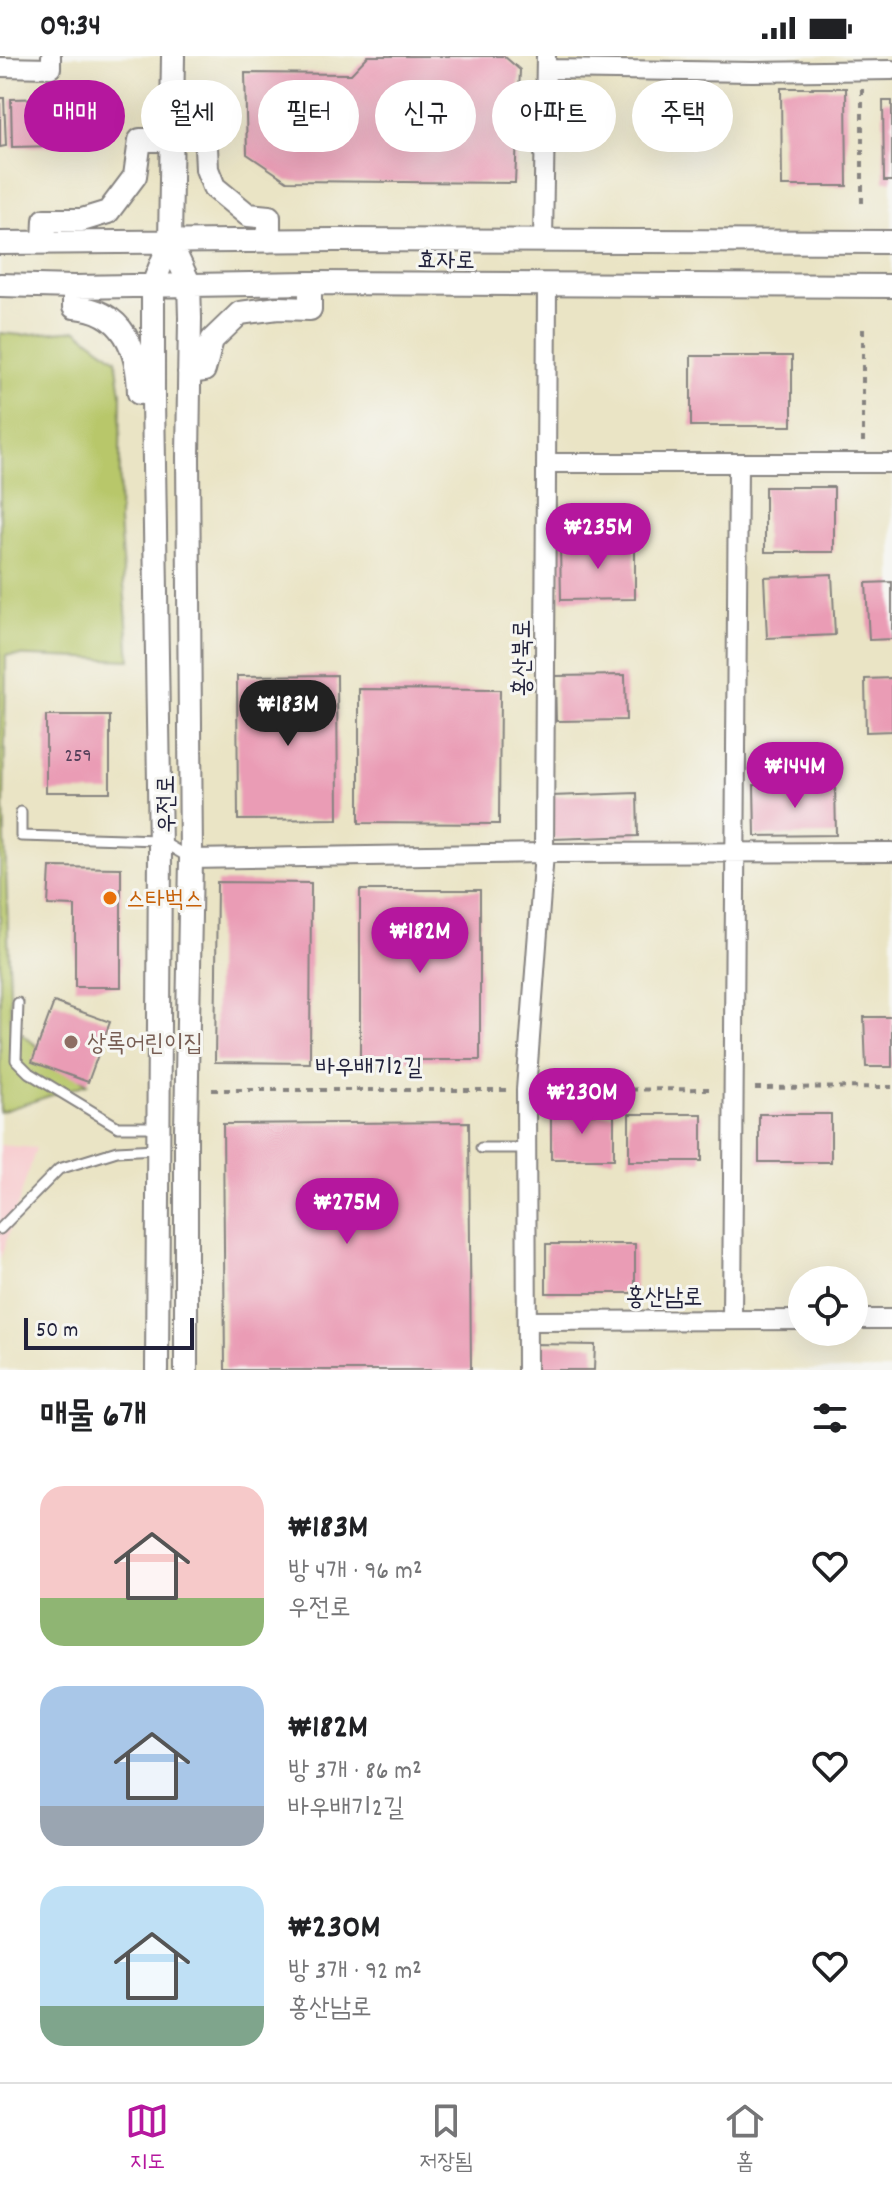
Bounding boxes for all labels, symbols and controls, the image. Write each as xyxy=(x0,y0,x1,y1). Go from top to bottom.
text: 09:34 xyxy=(40,7,101,50)
chip: 매매 xyxy=(24,80,125,152)
chip: 월세 xyxy=(141,80,242,152)
chip: 필터 xyxy=(258,80,359,152)
chip: 신규 xyxy=(375,80,476,152)
chip: 아파트 xyxy=(492,80,616,152)
chip: 주택 xyxy=(632,80,733,152)
street label: 효자로 xyxy=(417,244,475,280)
pin: ₩235M xyxy=(542,503,654,571)
text: ₩235M xyxy=(564,510,632,547)
street label: 홍산북로 xyxy=(507,619,541,697)
pin: ₩183M xyxy=(232,680,344,748)
text: ₩183M xyxy=(257,687,319,724)
pin: ₩144M xyxy=(739,742,851,810)
house number: 259 xyxy=(64,743,92,771)
text: ₩144M xyxy=(765,749,825,786)
street label: 우전로 xyxy=(151,775,185,833)
place label: 스타벅스 xyxy=(126,884,203,918)
marker: 스타벅스 xyxy=(101,889,119,907)
pin: ₩182M xyxy=(364,907,476,975)
text: ₩182M xyxy=(389,914,451,951)
place label: 상록어린이집 xyxy=(87,1028,203,1062)
marker: 상록어린이집 xyxy=(62,1033,80,1051)
street label: 바우배기2길 xyxy=(315,1052,423,1086)
pin: ₩230M xyxy=(526,1068,638,1136)
text: ₩230M xyxy=(547,1075,617,1112)
pin: ₩275M xyxy=(291,1178,403,1246)
text: ₩275M xyxy=(313,1185,381,1222)
map controls xyxy=(788,1266,868,1346)
button: locate xyxy=(788,1266,868,1346)
street label: 홍산남로 xyxy=(625,1282,703,1316)
scale bar xyxy=(24,1314,194,1350)
text: 50 m xyxy=(36,1316,78,1347)
text: 매물 6개 xyxy=(40,1394,147,1443)
icon: filters xyxy=(808,1396,852,1440)
text: ₩183M xyxy=(288,1505,368,1554)
icon: home xyxy=(104,1518,200,1614)
icon: heart xyxy=(808,1544,852,1588)
text: 방 4개 · 96 m² xyxy=(288,1554,422,1591)
text: 우전로 xyxy=(288,1591,351,1628)
text: ₩182M xyxy=(288,1705,368,1754)
icon: home xyxy=(104,1718,200,1814)
icon: heart xyxy=(808,1744,852,1788)
text: 방 3개 · 86 m² xyxy=(288,1754,422,1791)
text: 바우배기2길 xyxy=(288,1791,404,1828)
text: ₩230M xyxy=(288,1905,381,1954)
icon: home xyxy=(104,1918,200,2014)
icon: heart xyxy=(808,1944,852,1988)
text: 방 3개 · 92 m² xyxy=(288,1954,422,1991)
text: 홍산남로 xyxy=(288,1991,372,2028)
tab: 지도 xyxy=(125,2099,169,2179)
tab: 저장됨 xyxy=(419,2099,473,2179)
tab: 홈 xyxy=(723,2099,767,2179)

